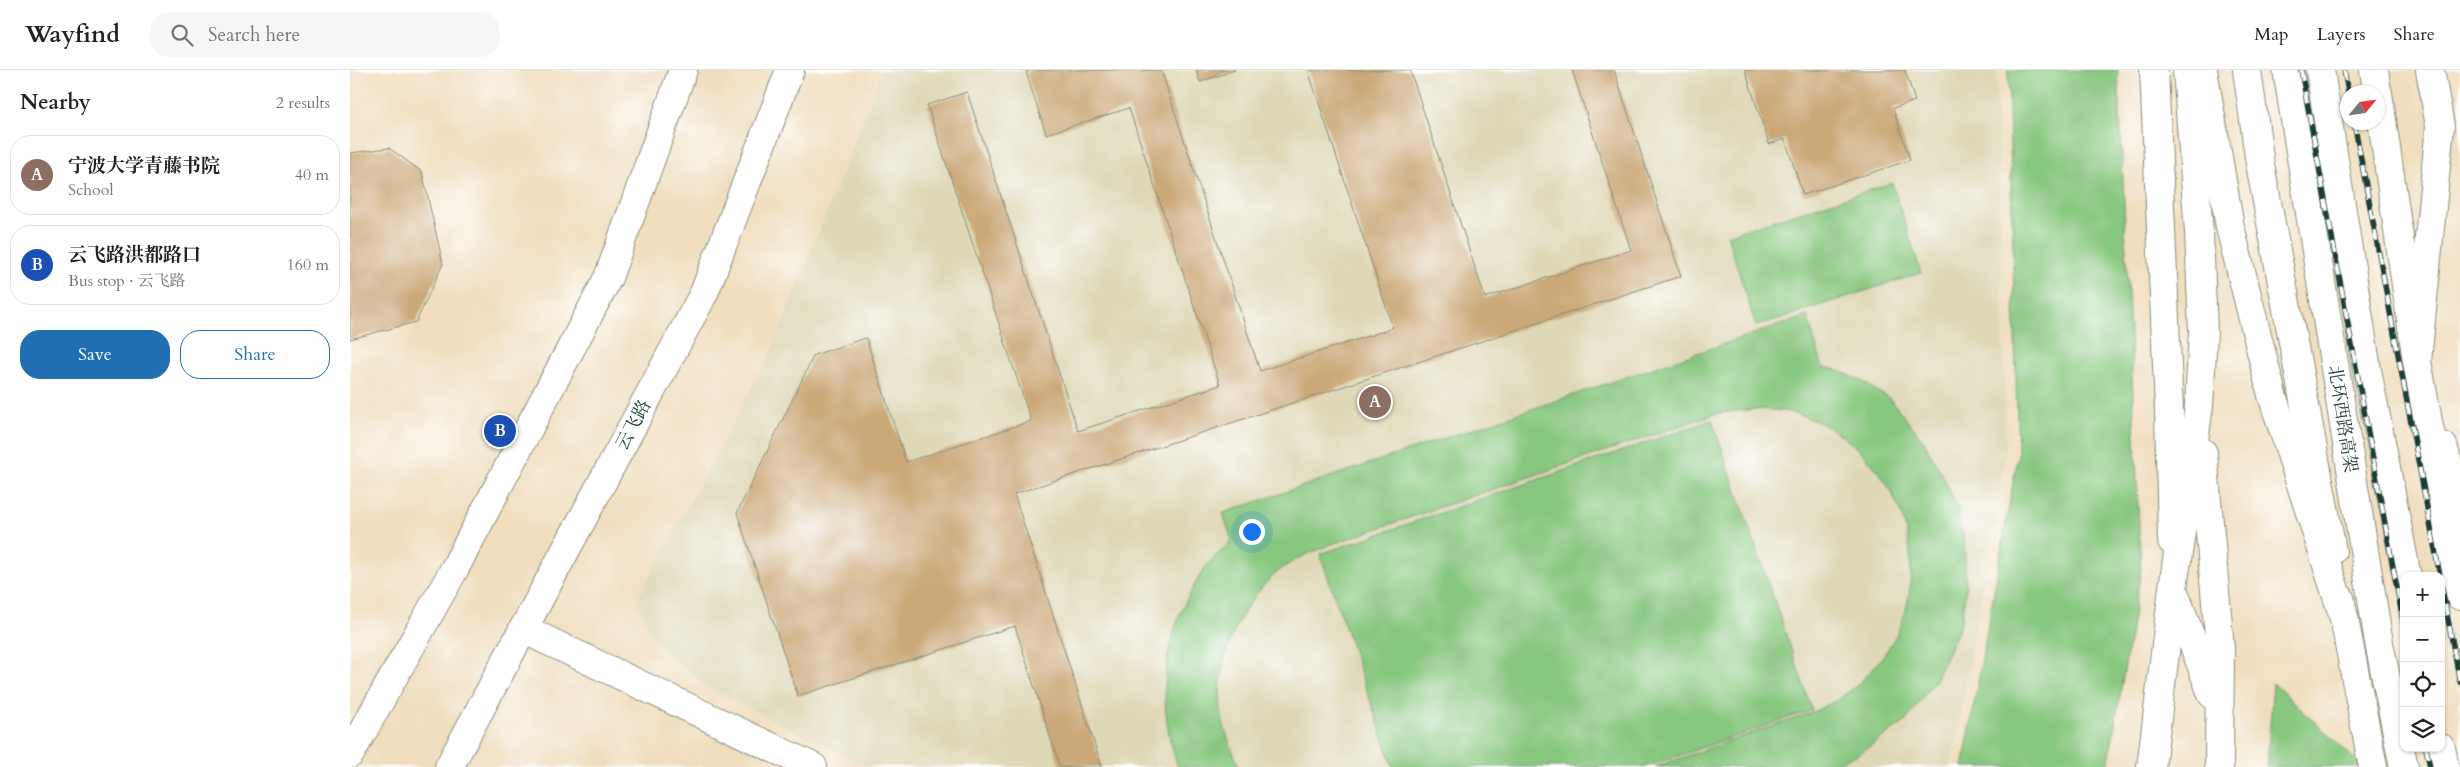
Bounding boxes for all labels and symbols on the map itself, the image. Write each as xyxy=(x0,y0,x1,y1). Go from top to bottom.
north arrow xyxy=(2340,85,2385,130)
street label: 北环西路高架 xyxy=(2322,364,2363,474)
pin: A xyxy=(1359,383,1391,421)
street label: 云飞路 xyxy=(610,396,657,455)
pin: B xyxy=(484,412,516,450)
your location xyxy=(1239,519,1265,545)

